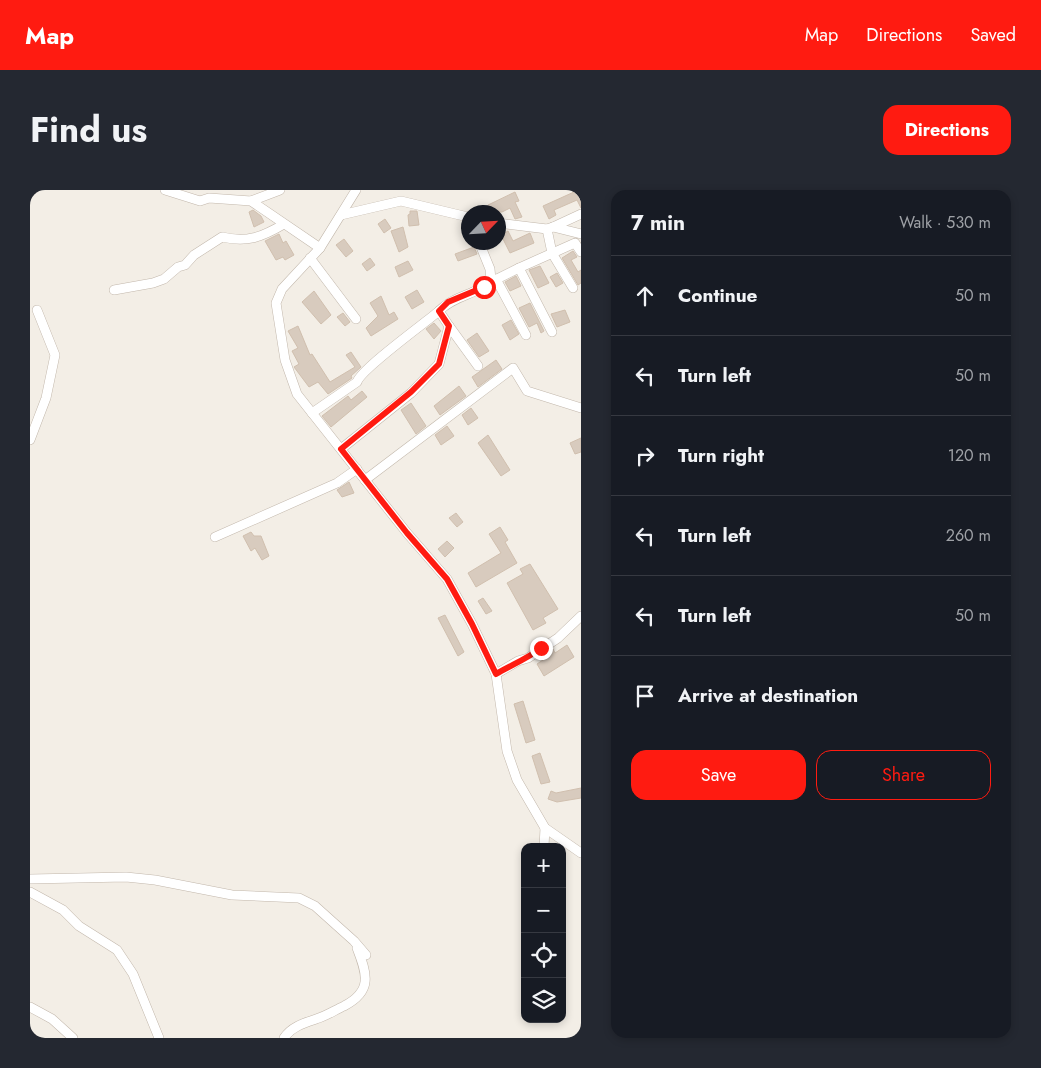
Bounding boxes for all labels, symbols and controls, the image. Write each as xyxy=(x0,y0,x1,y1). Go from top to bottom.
text: Map xyxy=(25,18,74,53)
text: Map xyxy=(805,22,838,48)
text: Directions xyxy=(866,22,942,48)
text: Saved xyxy=(970,22,1016,48)
text: Find us xyxy=(30,105,147,155)
button: Directions xyxy=(883,105,1011,155)
north arrow xyxy=(461,205,506,250)
text: 7 min xyxy=(631,208,685,238)
text: Walk · 530 m xyxy=(899,211,991,234)
route start xyxy=(473,276,496,299)
icon: ahead xyxy=(631,282,659,310)
text: Continue xyxy=(678,282,757,309)
text: 50 m xyxy=(955,284,991,307)
icon: left xyxy=(631,362,659,390)
text: Turn left xyxy=(678,362,751,389)
text: 50 m xyxy=(955,364,991,387)
icon: right xyxy=(631,442,659,470)
text: Turn right xyxy=(678,442,764,469)
text: 120 m xyxy=(948,444,991,467)
icon: left xyxy=(631,522,659,550)
text: Turn left xyxy=(678,522,751,549)
text: 260 m xyxy=(946,524,991,547)
icon: left xyxy=(631,602,659,630)
text: Turn left xyxy=(678,602,751,629)
text: 50 m xyxy=(955,604,991,627)
route end xyxy=(530,637,553,660)
icon: arrive xyxy=(631,682,659,710)
text: Arrive at destination xyxy=(678,682,858,709)
button: Save xyxy=(631,750,806,800)
button: Share xyxy=(816,750,991,800)
map controls xyxy=(521,843,566,1023)
button: + xyxy=(521,843,566,888)
button: − xyxy=(521,888,566,933)
button: locate xyxy=(521,933,566,978)
button: layers xyxy=(521,978,566,1023)

